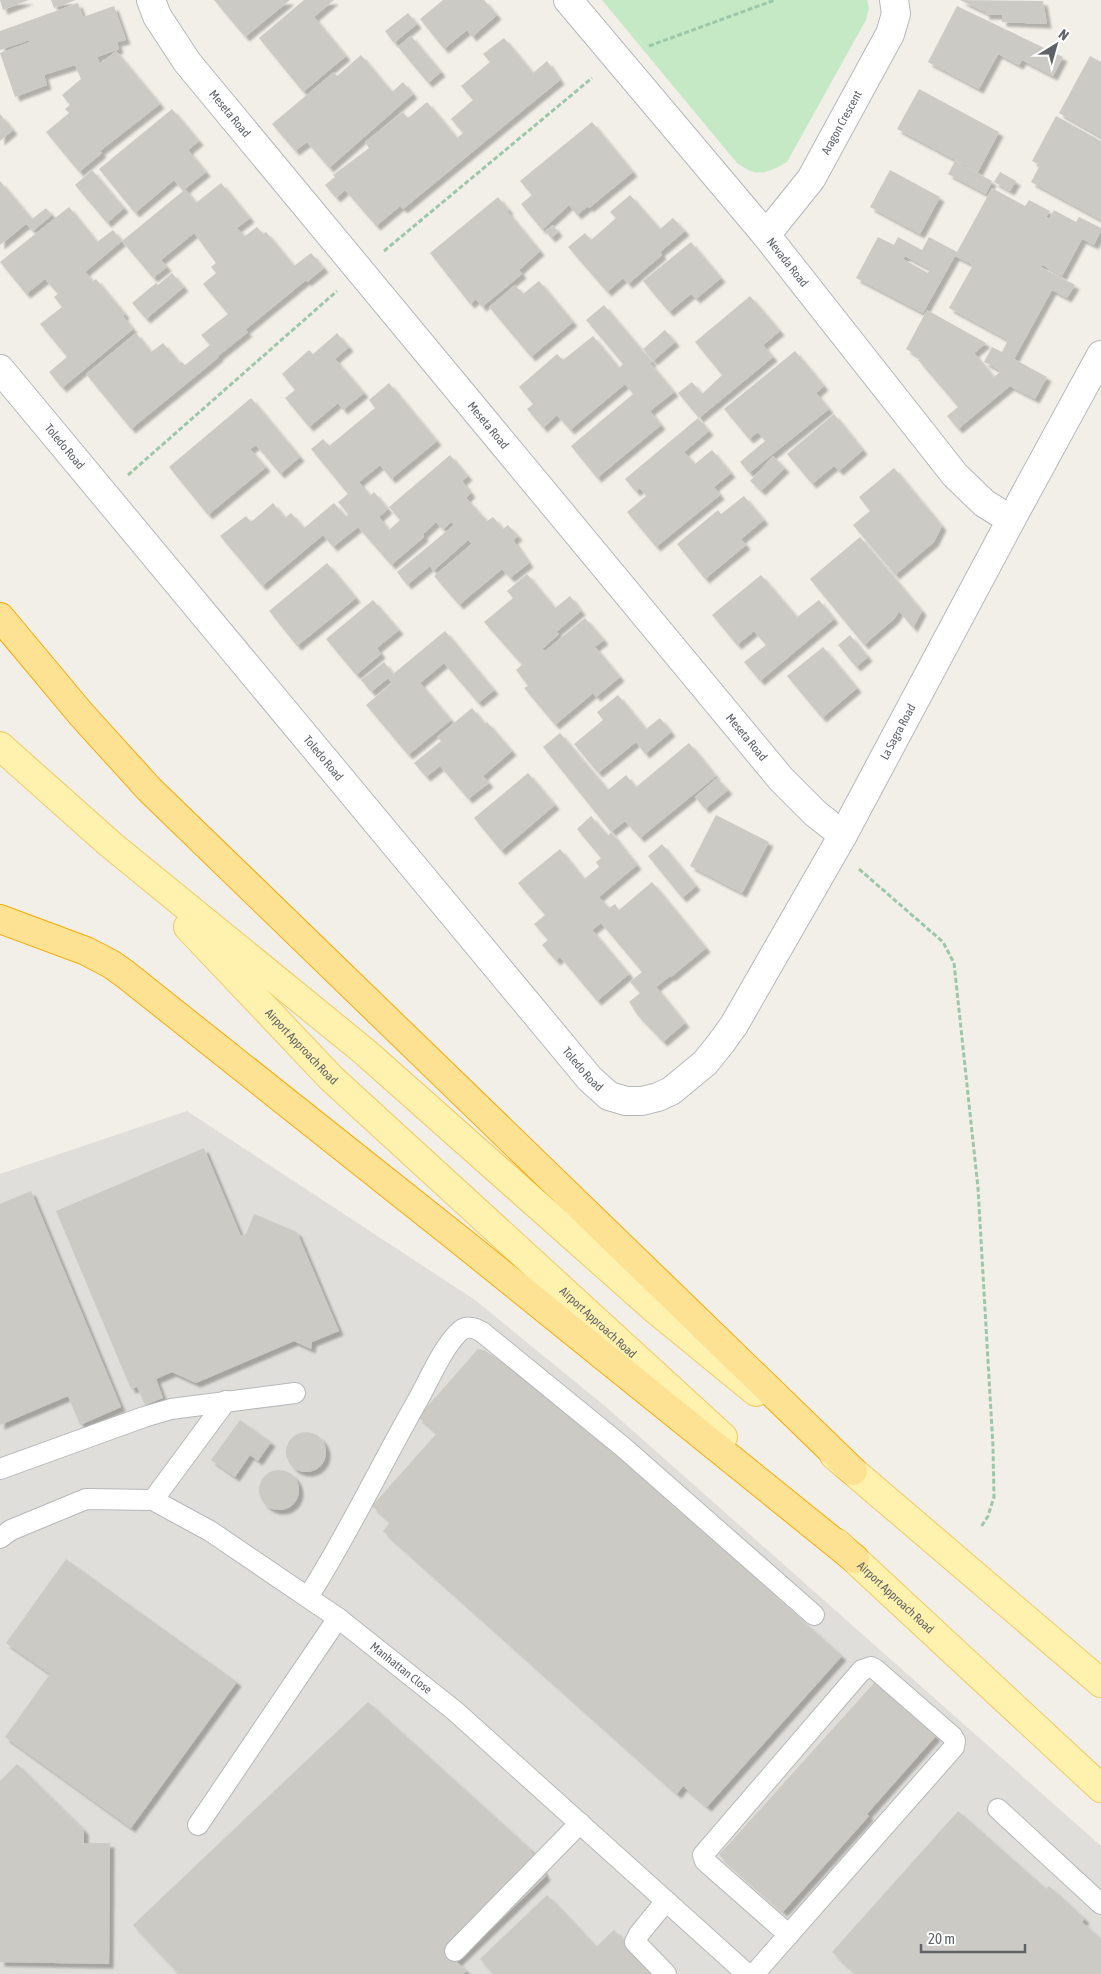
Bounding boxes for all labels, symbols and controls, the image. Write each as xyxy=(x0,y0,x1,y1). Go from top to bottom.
north arrow xyxy=(1031,20,1081,70)
text: N xyxy=(1056,26,1072,43)
street label: Meseta Road xyxy=(206,87,253,140)
street label: Aragon Crescent xyxy=(819,88,865,157)
street label: Nevada Road xyxy=(764,235,811,290)
street label: Meseta Road xyxy=(465,399,512,452)
street label: Toledo Road xyxy=(42,421,87,472)
street label: La Sagra Road xyxy=(877,702,919,762)
street label: Meseta Road xyxy=(723,711,770,764)
street label: Toledo Road xyxy=(301,733,346,784)
street label: Airport Approach Road xyxy=(262,1006,341,1088)
street label: Toledo Road xyxy=(559,1044,606,1094)
street label: Airport Approach Road xyxy=(557,1284,639,1361)
street label: Airport Approach Road xyxy=(855,1559,937,1636)
street label: Manhattan Close xyxy=(367,1639,435,1697)
scale bar xyxy=(921,1922,1025,1954)
text: 20 m xyxy=(928,1930,955,1947)

